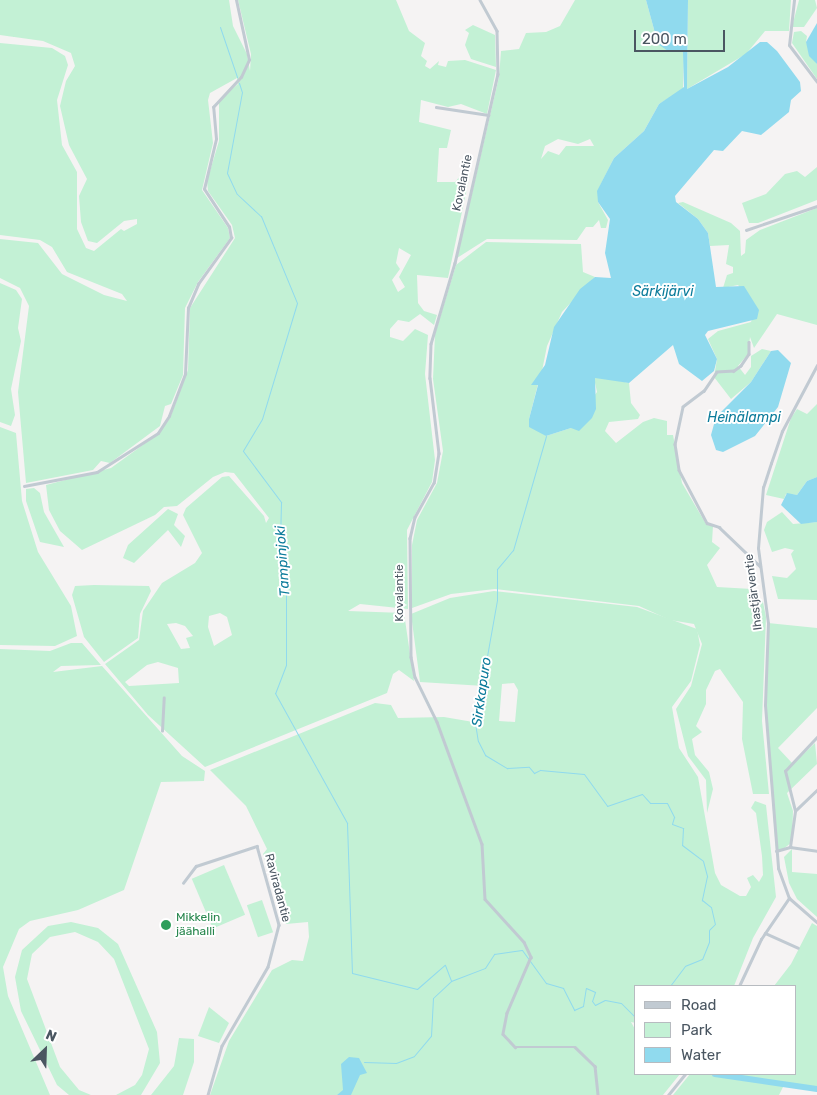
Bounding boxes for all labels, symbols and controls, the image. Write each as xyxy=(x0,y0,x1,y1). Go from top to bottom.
scale bar xyxy=(637,20,728,52)
text: 200 m xyxy=(642,30,687,48)
street label: Kovalantie xyxy=(450,153,476,213)
water label: Särkijärvi xyxy=(632,284,694,300)
water label: Heinälampi xyxy=(707,410,781,426)
water label: Tampinjoki xyxy=(272,525,294,597)
street label: Ihastjärventie xyxy=(742,553,766,631)
street label: Kovalantie xyxy=(393,564,407,622)
water label: Sirkkapuro xyxy=(469,656,495,728)
street label: Raviradantie xyxy=(261,852,293,924)
place label: Mikkelin jäähalli xyxy=(176,911,220,939)
marker: Mikkelin jäähalli xyxy=(160,919,172,931)
legend xyxy=(634,985,797,1075)
text: Road xyxy=(681,996,717,1014)
text: Park xyxy=(681,1021,712,1039)
north arrow xyxy=(20,1025,70,1075)
text: N xyxy=(43,1026,59,1046)
text: Water xyxy=(681,1046,721,1064)

